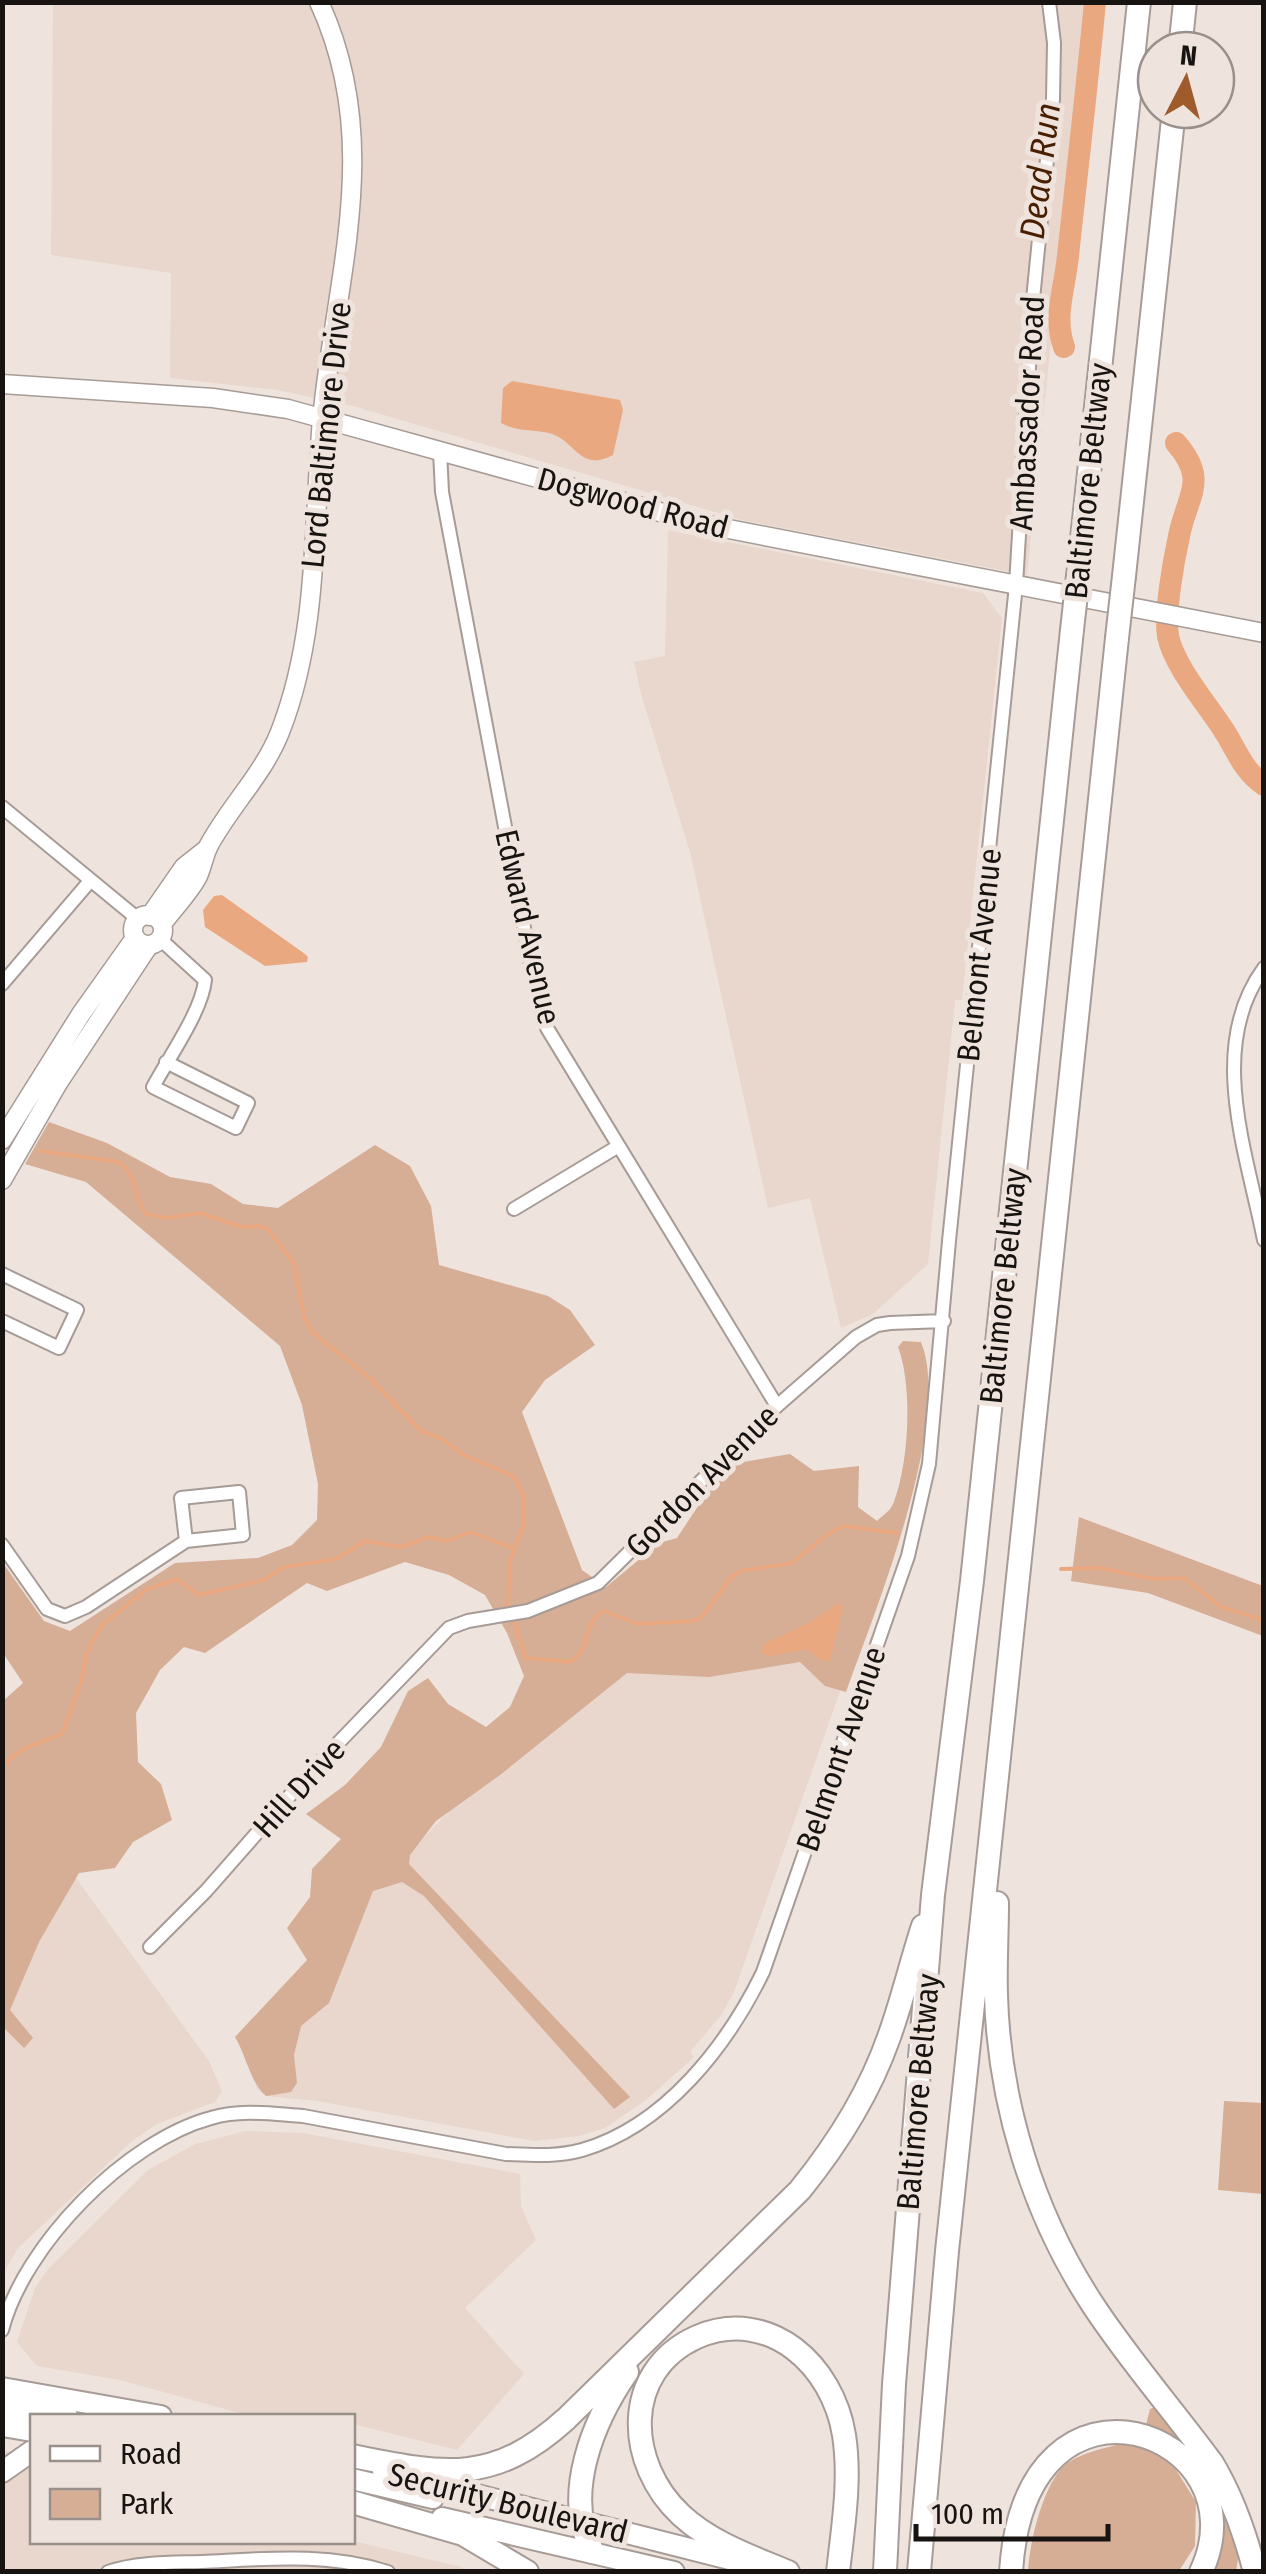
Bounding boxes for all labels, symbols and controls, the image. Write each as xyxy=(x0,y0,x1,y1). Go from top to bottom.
north arrow xyxy=(1136,30,1236,130)
text: N xyxy=(1178,38,1199,73)
water label: Dead Run xyxy=(1011,100,1069,242)
street label: Ambassador Road xyxy=(1002,295,1052,531)
street label: Lord Baltimore Drive xyxy=(293,300,359,570)
street label: Baltimore Beltway xyxy=(1057,360,1119,601)
street label: Dogwood Road xyxy=(533,459,733,547)
street label: Edward Avenue xyxy=(487,826,569,1028)
street label: Belmont Avenue xyxy=(949,846,1009,1064)
street label: Baltimore Beltway xyxy=(972,1165,1034,1406)
street label: Gordon Avenue xyxy=(618,1397,786,1565)
street label: Belmont Avenue xyxy=(788,1642,894,1856)
street label: Hill Drive xyxy=(245,1731,353,1845)
street label: Baltimore Beltway xyxy=(889,1972,947,2212)
legend xyxy=(30,2414,355,2544)
text: Road xyxy=(120,2436,182,2472)
street label: Security Boulevard xyxy=(384,2455,632,2551)
scale bar xyxy=(916,2479,1108,2541)
text: Park xyxy=(120,2486,173,2522)
text: 100 m xyxy=(931,2496,1004,2532)

